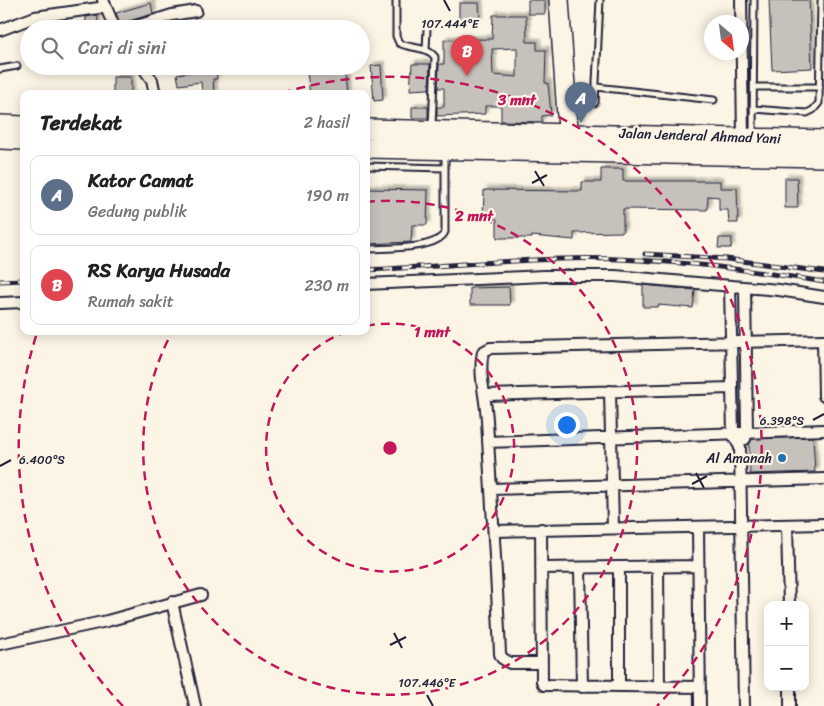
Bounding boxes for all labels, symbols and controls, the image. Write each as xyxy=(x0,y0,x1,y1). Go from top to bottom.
text: 107.444°E xyxy=(421,13,480,35)
north arrow xyxy=(704,15,749,60)
search box xyxy=(20,20,370,75)
text: Cari di sini xyxy=(78,31,166,64)
icon: search xyxy=(38,34,66,62)
pin: B xyxy=(451,35,483,76)
pin: A xyxy=(565,82,597,123)
text: 3 mnt xyxy=(497,87,537,113)
text: Terdekat xyxy=(40,104,122,142)
text: 2 hasil xyxy=(304,108,350,137)
street label: Jalan Jenderal Ahmad Yani xyxy=(618,121,782,151)
text: Kator Camat xyxy=(88,164,194,197)
text: A xyxy=(52,181,62,210)
text: 190 m xyxy=(306,181,349,210)
text: Gedung publik xyxy=(88,197,187,226)
text: 2 mnt xyxy=(454,203,494,229)
text: RS Karya Husada xyxy=(88,254,230,287)
text: B xyxy=(52,271,62,300)
text: 230 m xyxy=(304,271,349,300)
text: Rumah sakit xyxy=(88,287,174,316)
text: 1 mnt xyxy=(414,319,451,345)
text: 6.398°S xyxy=(760,410,805,432)
your location xyxy=(554,412,580,438)
centre of rings xyxy=(381,439,399,457)
place label: Al Amanah xyxy=(705,446,772,471)
text: 6.400°S xyxy=(19,449,65,471)
marker: Al Amanah xyxy=(776,452,788,464)
map controls xyxy=(764,601,809,691)
button: + xyxy=(764,601,809,646)
button: − xyxy=(764,646,809,691)
text: 107.446°E xyxy=(399,672,457,694)

